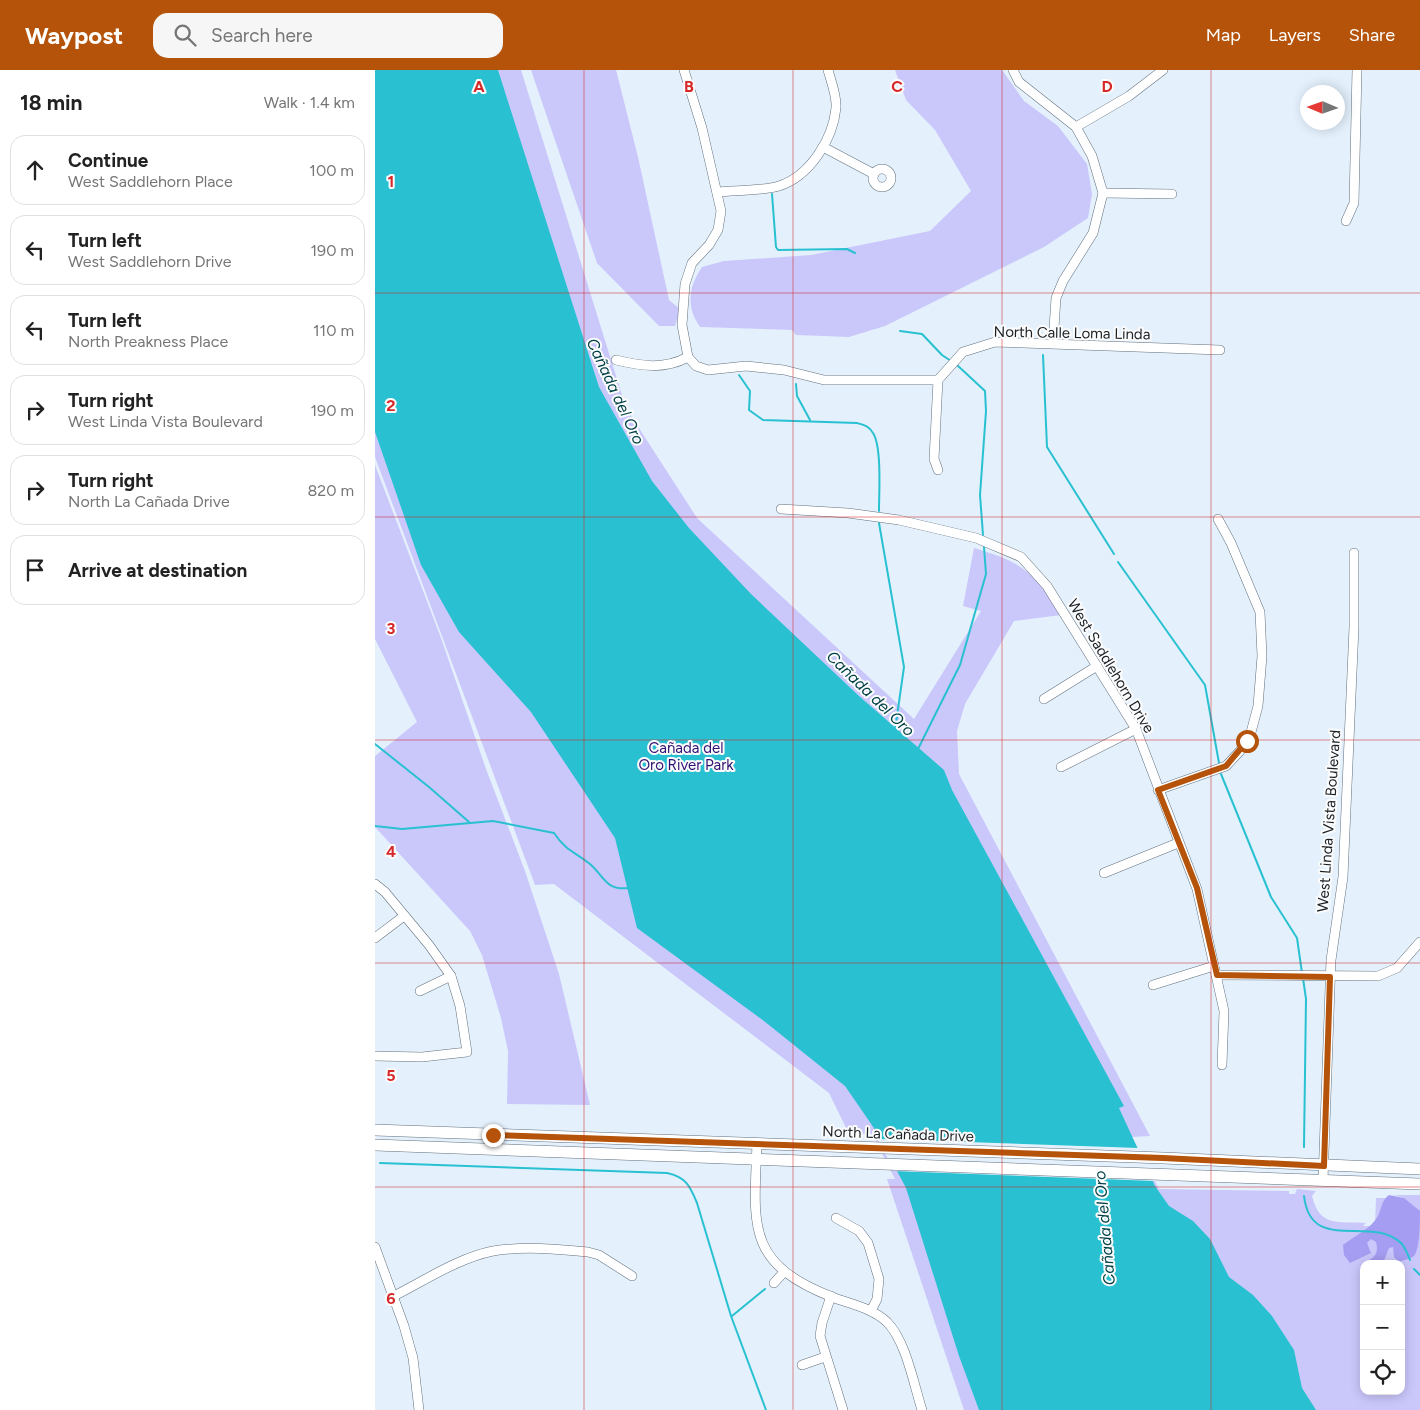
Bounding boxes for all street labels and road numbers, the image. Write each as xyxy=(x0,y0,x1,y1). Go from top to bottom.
street label: North Calle Loma Linda xyxy=(993,323,1151,343)
street label: West Saddlehorn Drive xyxy=(1064,596,1158,736)
street label: West Linda Vista Boulevard xyxy=(1314,729,1344,913)
street label: North La Cañada Drive xyxy=(822,1122,974,1146)

